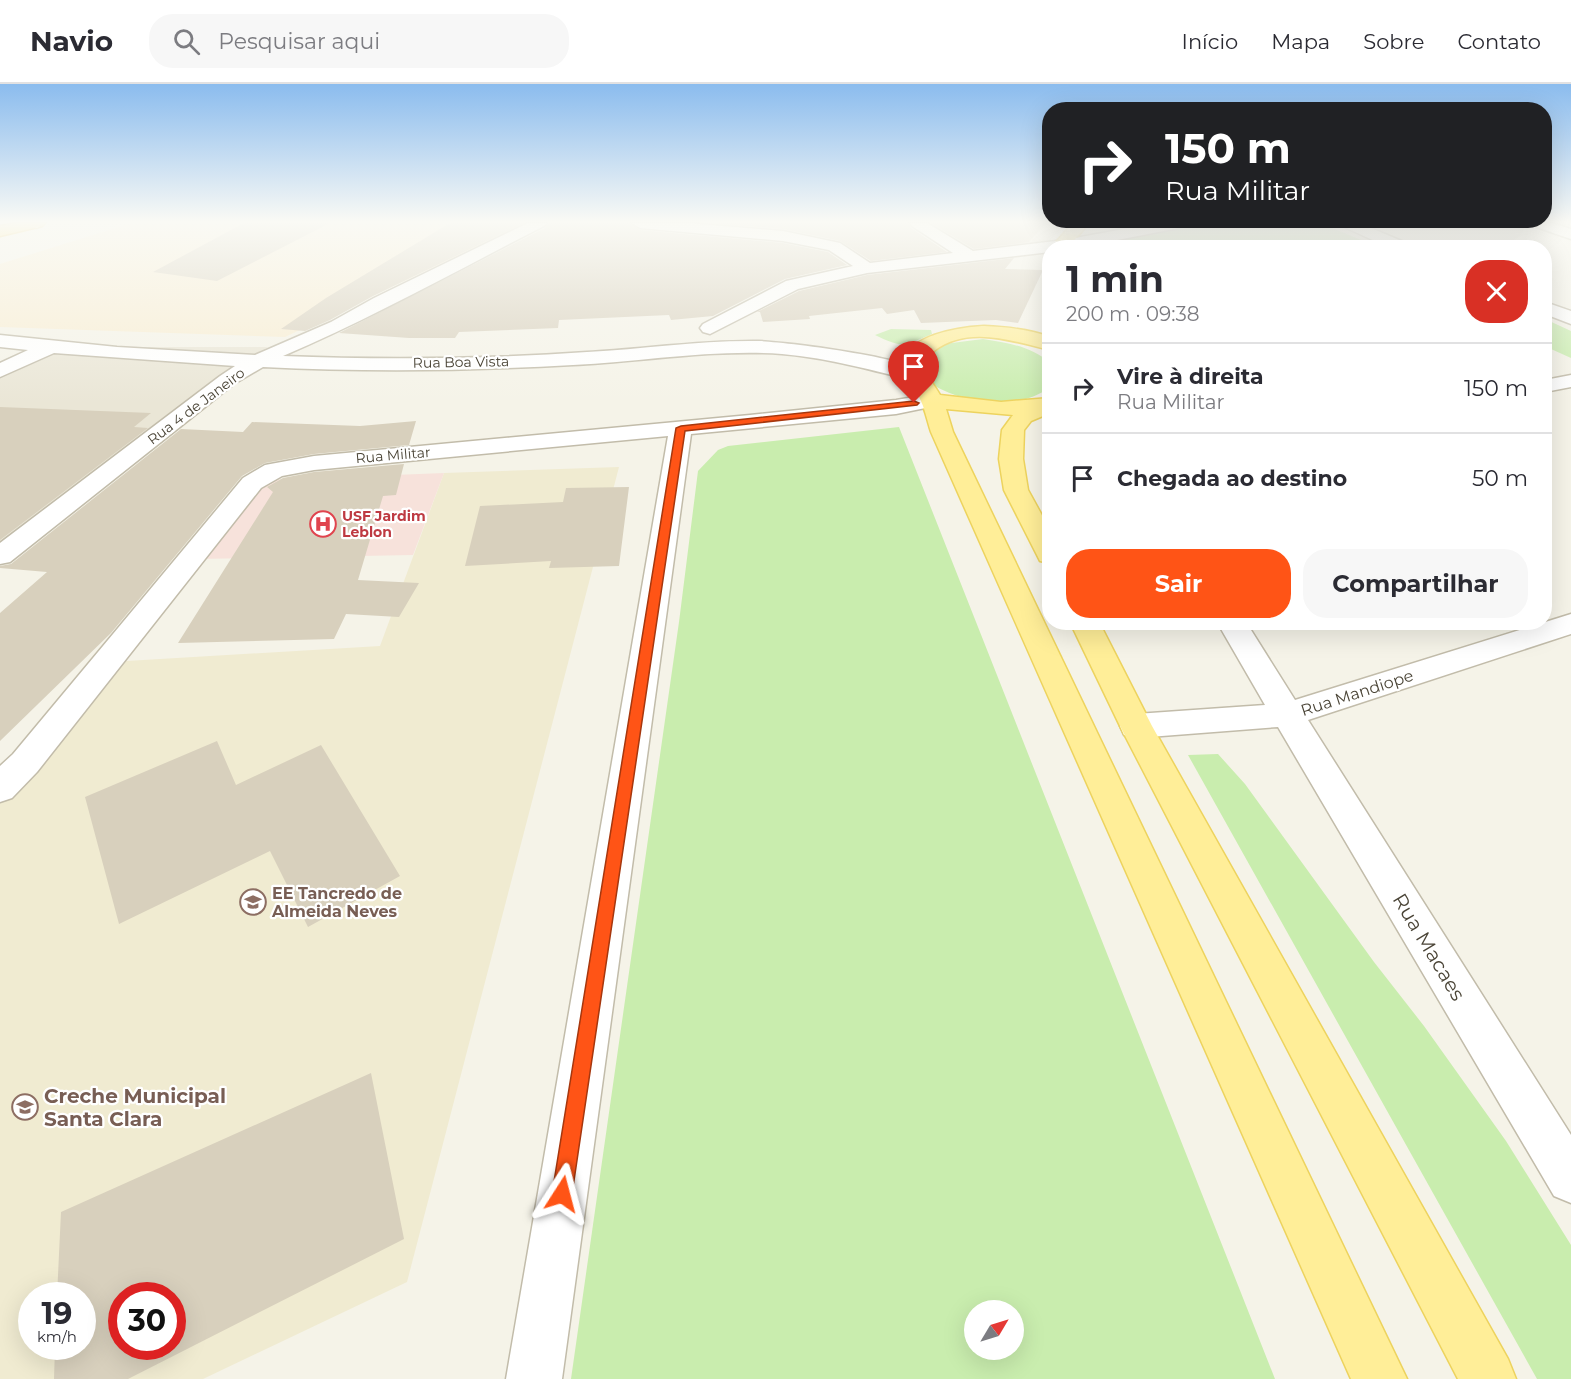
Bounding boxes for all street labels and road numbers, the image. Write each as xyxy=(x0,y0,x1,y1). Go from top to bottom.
street label: Rua Boa Vista xyxy=(413,352,509,372)
street label: Rua 4 de Janeiro xyxy=(144,363,248,448)
street label: Rua Militar xyxy=(355,443,432,467)
street label: Rua Mandiope xyxy=(1298,666,1416,720)
street label: Rua Macaes xyxy=(1388,889,1470,1005)

